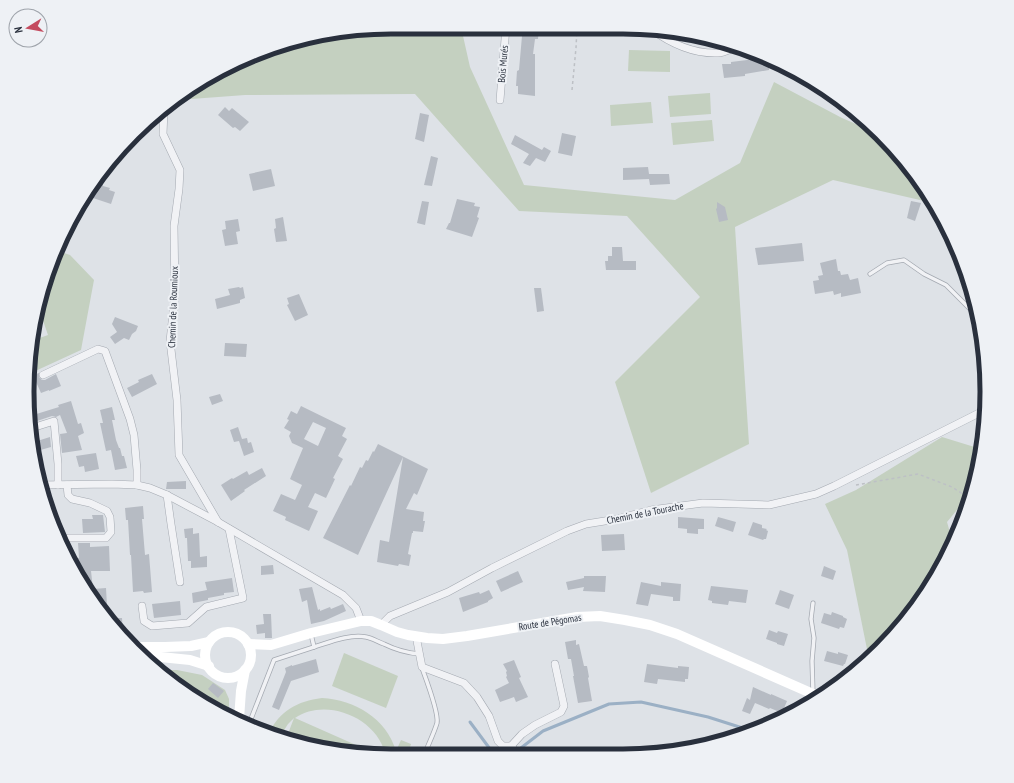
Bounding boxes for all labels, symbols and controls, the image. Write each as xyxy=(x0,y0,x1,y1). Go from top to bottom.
north arrow xyxy=(8,8,48,48)
text: N xyxy=(11,26,26,34)
street label: Bois Murés xyxy=(495,44,511,83)
street label: Chemin de la Roumioux xyxy=(165,266,181,348)
street label: Chemin de la Tourache xyxy=(605,499,685,527)
street label: Route de Pégomas xyxy=(518,611,583,633)

